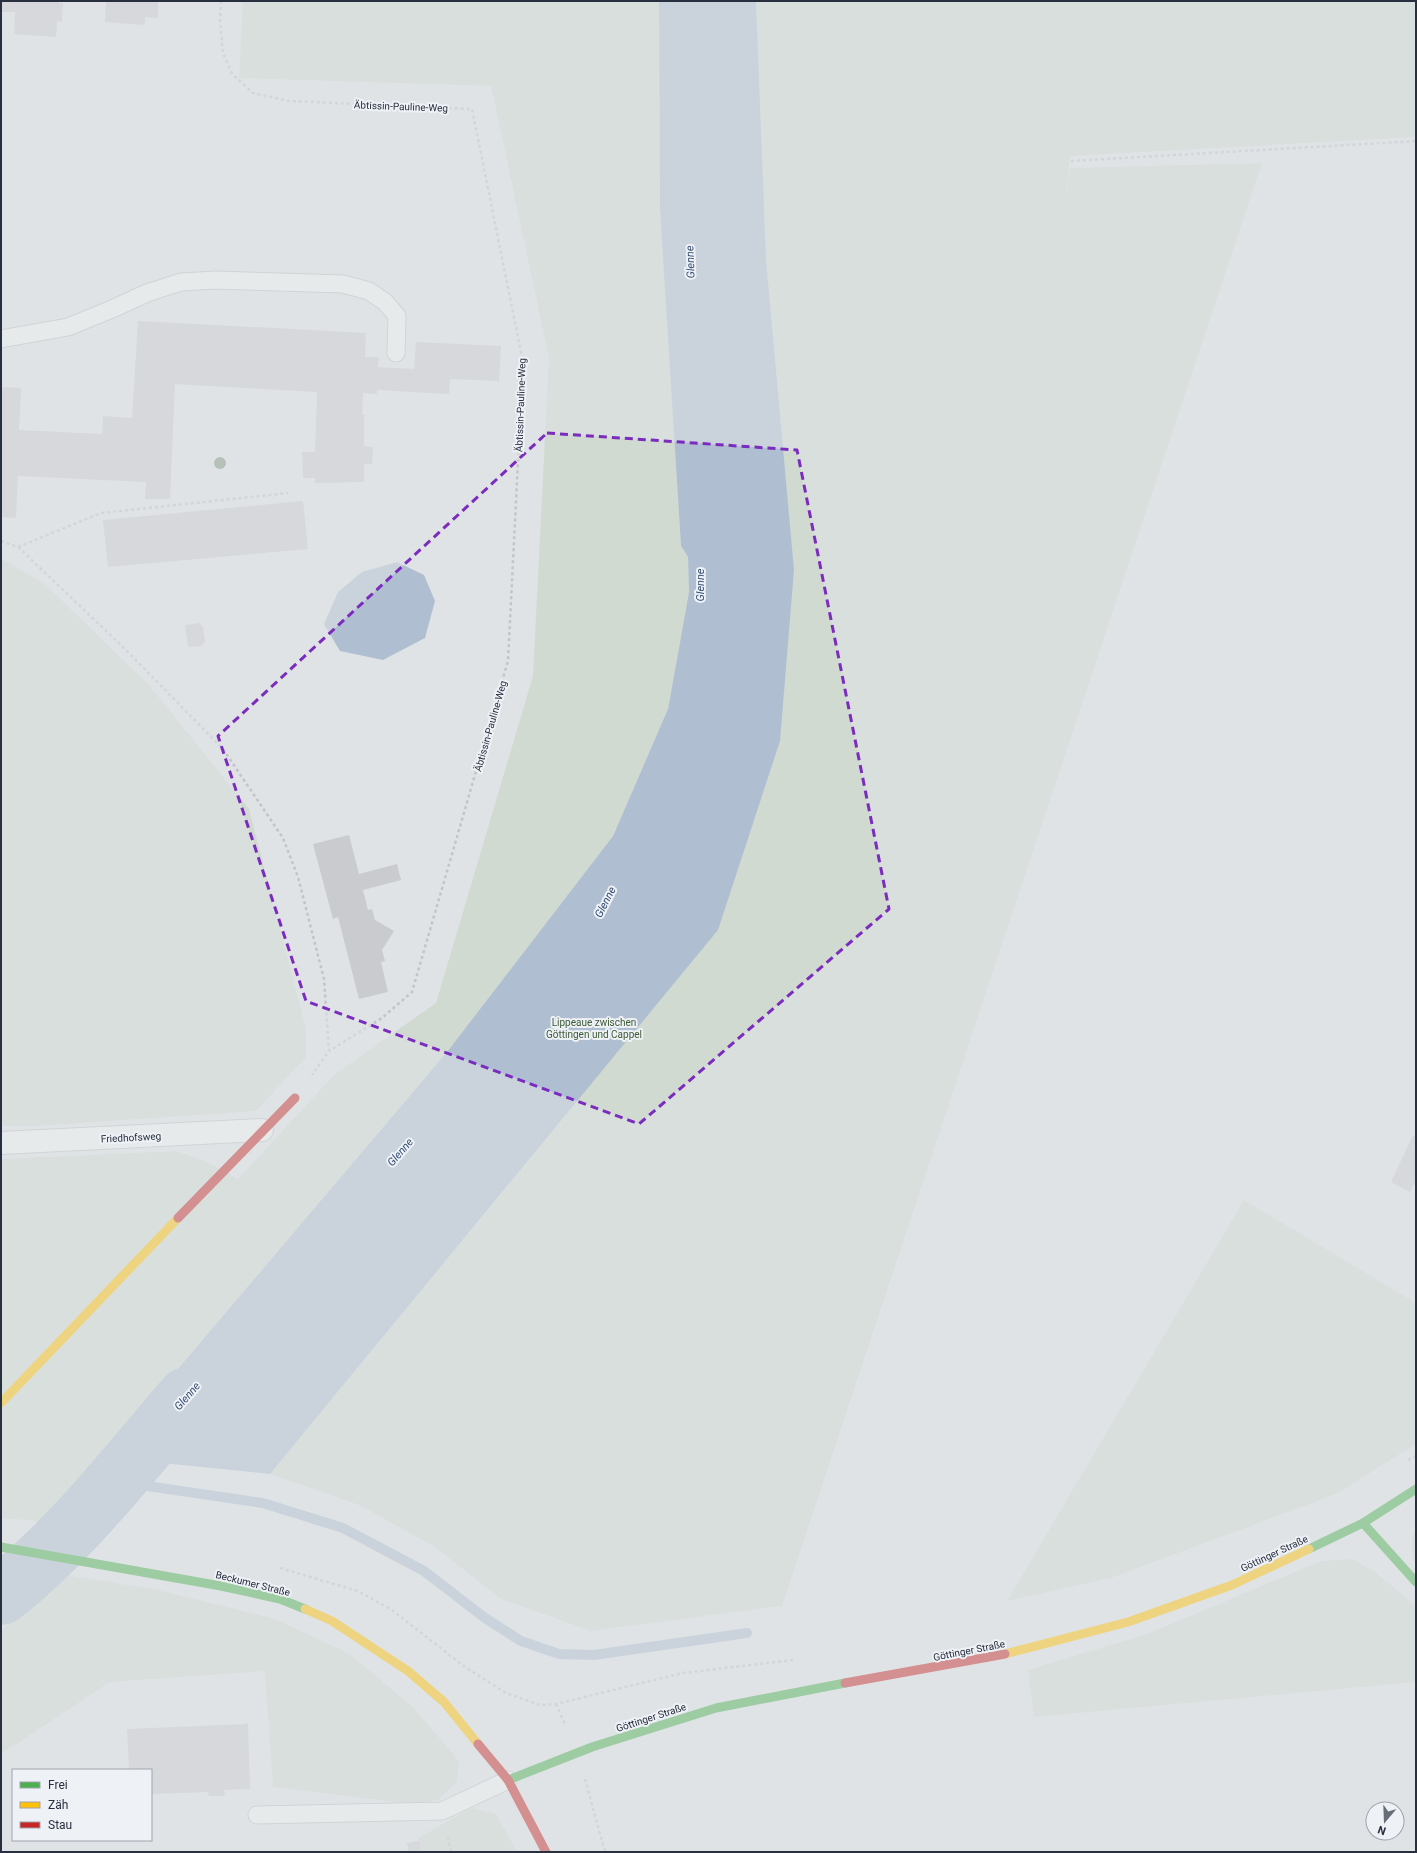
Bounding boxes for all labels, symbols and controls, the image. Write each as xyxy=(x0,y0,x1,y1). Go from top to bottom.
street label: Äbtissin-Pauline-Weg xyxy=(354,98,448,114)
water label: Glenne xyxy=(683,245,698,279)
street label: Äbtissin-Pauline-Weg xyxy=(512,358,528,452)
water label: Glenne xyxy=(694,568,707,601)
street label: Äbtissin-Pauline-Weg xyxy=(471,679,509,773)
water label: Glenne xyxy=(592,884,619,920)
park label: Lippeaue zwischen Göttingen und Cappel xyxy=(546,1017,642,1040)
street label: Friedhofsweg xyxy=(101,1130,161,1145)
water label: Glenne xyxy=(385,1135,416,1169)
water label: Glenne xyxy=(172,1379,203,1413)
street label: Göttinger Straße xyxy=(1239,1533,1310,1574)
street label: Beckumer Straße xyxy=(214,1569,291,1598)
street label: Göttinger Straße xyxy=(932,1638,1006,1663)
street label: Göttinger Straße xyxy=(615,1701,688,1734)
legend xyxy=(12,1769,152,1841)
text: Frei xyxy=(48,1778,68,1792)
text: Zäh xyxy=(48,1798,68,1812)
north arrow xyxy=(1365,1801,1405,1841)
text: Stau xyxy=(48,1818,72,1832)
text: N xyxy=(1376,1822,1388,1837)

